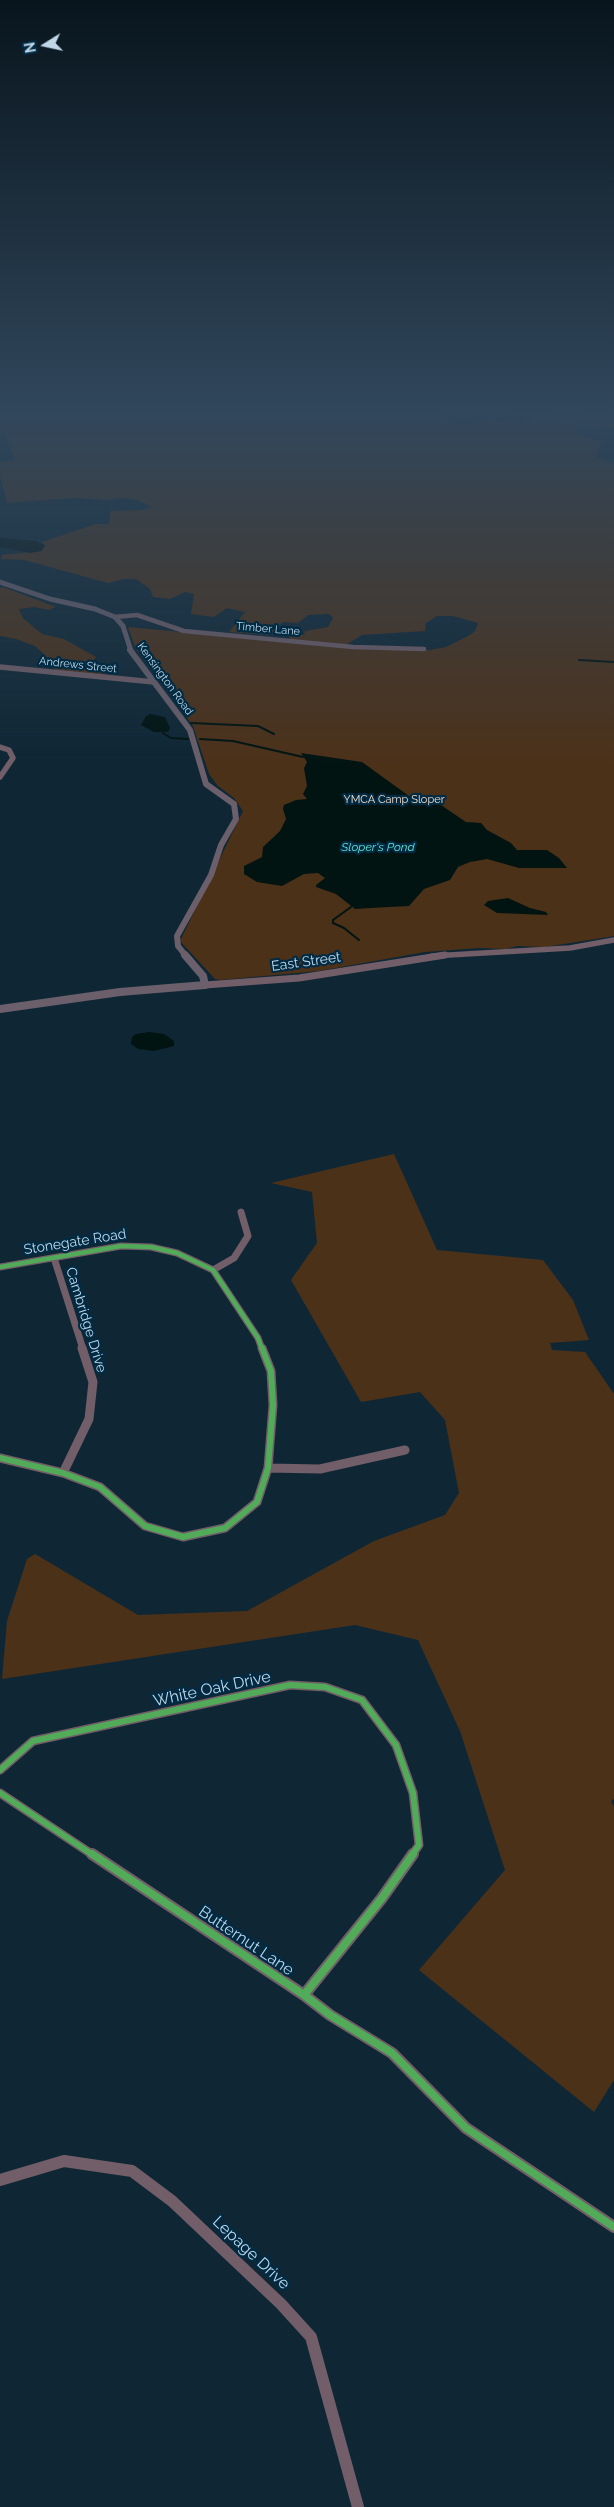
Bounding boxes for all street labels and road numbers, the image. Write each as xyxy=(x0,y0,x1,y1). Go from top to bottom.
street label: Timber Lane xyxy=(235,620,301,638)
street label: Kensington Road xyxy=(134,640,196,718)
street label: Andrews Street xyxy=(38,654,118,676)
street label: East Street xyxy=(270,949,342,975)
street label: Stonegate Road xyxy=(22,1226,128,1258)
street label: Cambridge Drive xyxy=(62,1265,110,1375)
street label: White Oak Drive xyxy=(151,1667,273,1711)
street label: Butternut Lane xyxy=(195,1902,297,1980)
street label: Lepage Drive xyxy=(208,2212,294,2294)

